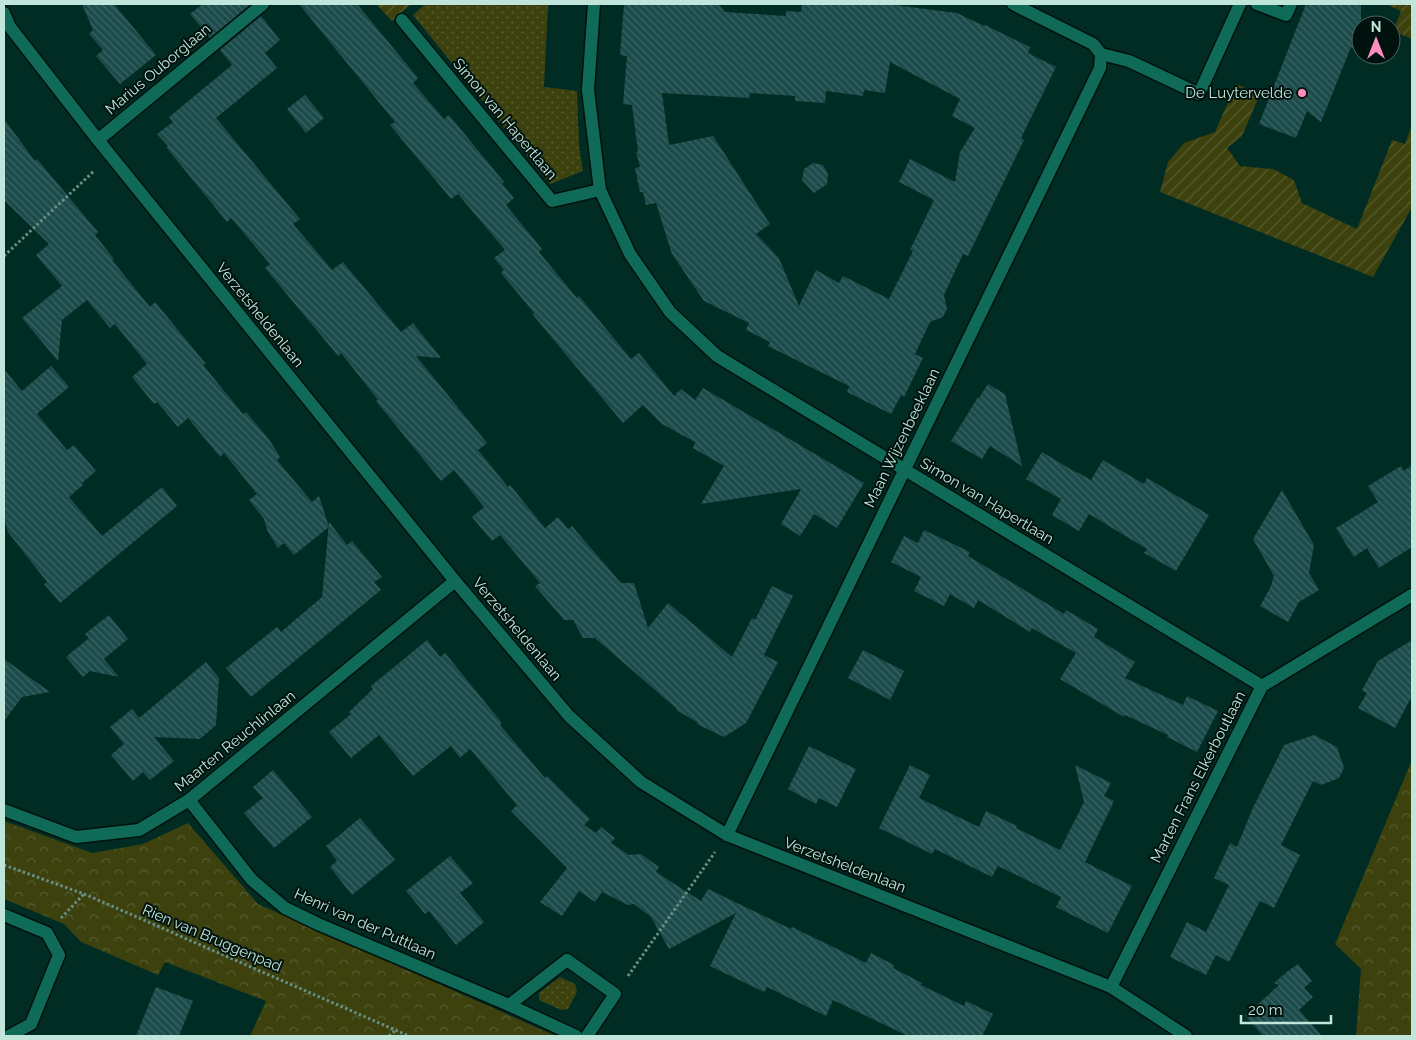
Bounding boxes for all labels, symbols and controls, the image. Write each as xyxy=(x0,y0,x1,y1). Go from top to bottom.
north arrow xyxy=(1351,15,1401,65)
text: N xyxy=(1371,19,1381,35)
street label: Marius Ouborglaan xyxy=(102,20,214,118)
street label: Simon van Hapertlaan xyxy=(449,55,561,183)
place label: De Luytervelde xyxy=(1185,84,1292,102)
marker: De Luytervelde xyxy=(1296,87,1308,99)
street label: Verzetsheldenlaan xyxy=(212,259,308,371)
street label: Maan Wijzenbeeklaan xyxy=(860,365,944,511)
street label: Simon van Hapertlaan xyxy=(917,454,1057,548)
street label: Verzetsheldenlaan xyxy=(469,574,565,684)
street label: Maarten Reuchlinlaan xyxy=(171,687,299,795)
street label: Marten Frans Elkerboutlaan xyxy=(1147,688,1249,866)
street label: Verzetsheldenlaan xyxy=(781,833,909,897)
street label: Henri van der Puttlaan xyxy=(291,885,439,963)
street label: Rien van Bruggenpad xyxy=(140,901,284,975)
scale bar xyxy=(1241,992,1331,1024)
text: 20 m xyxy=(1248,1001,1283,1019)

